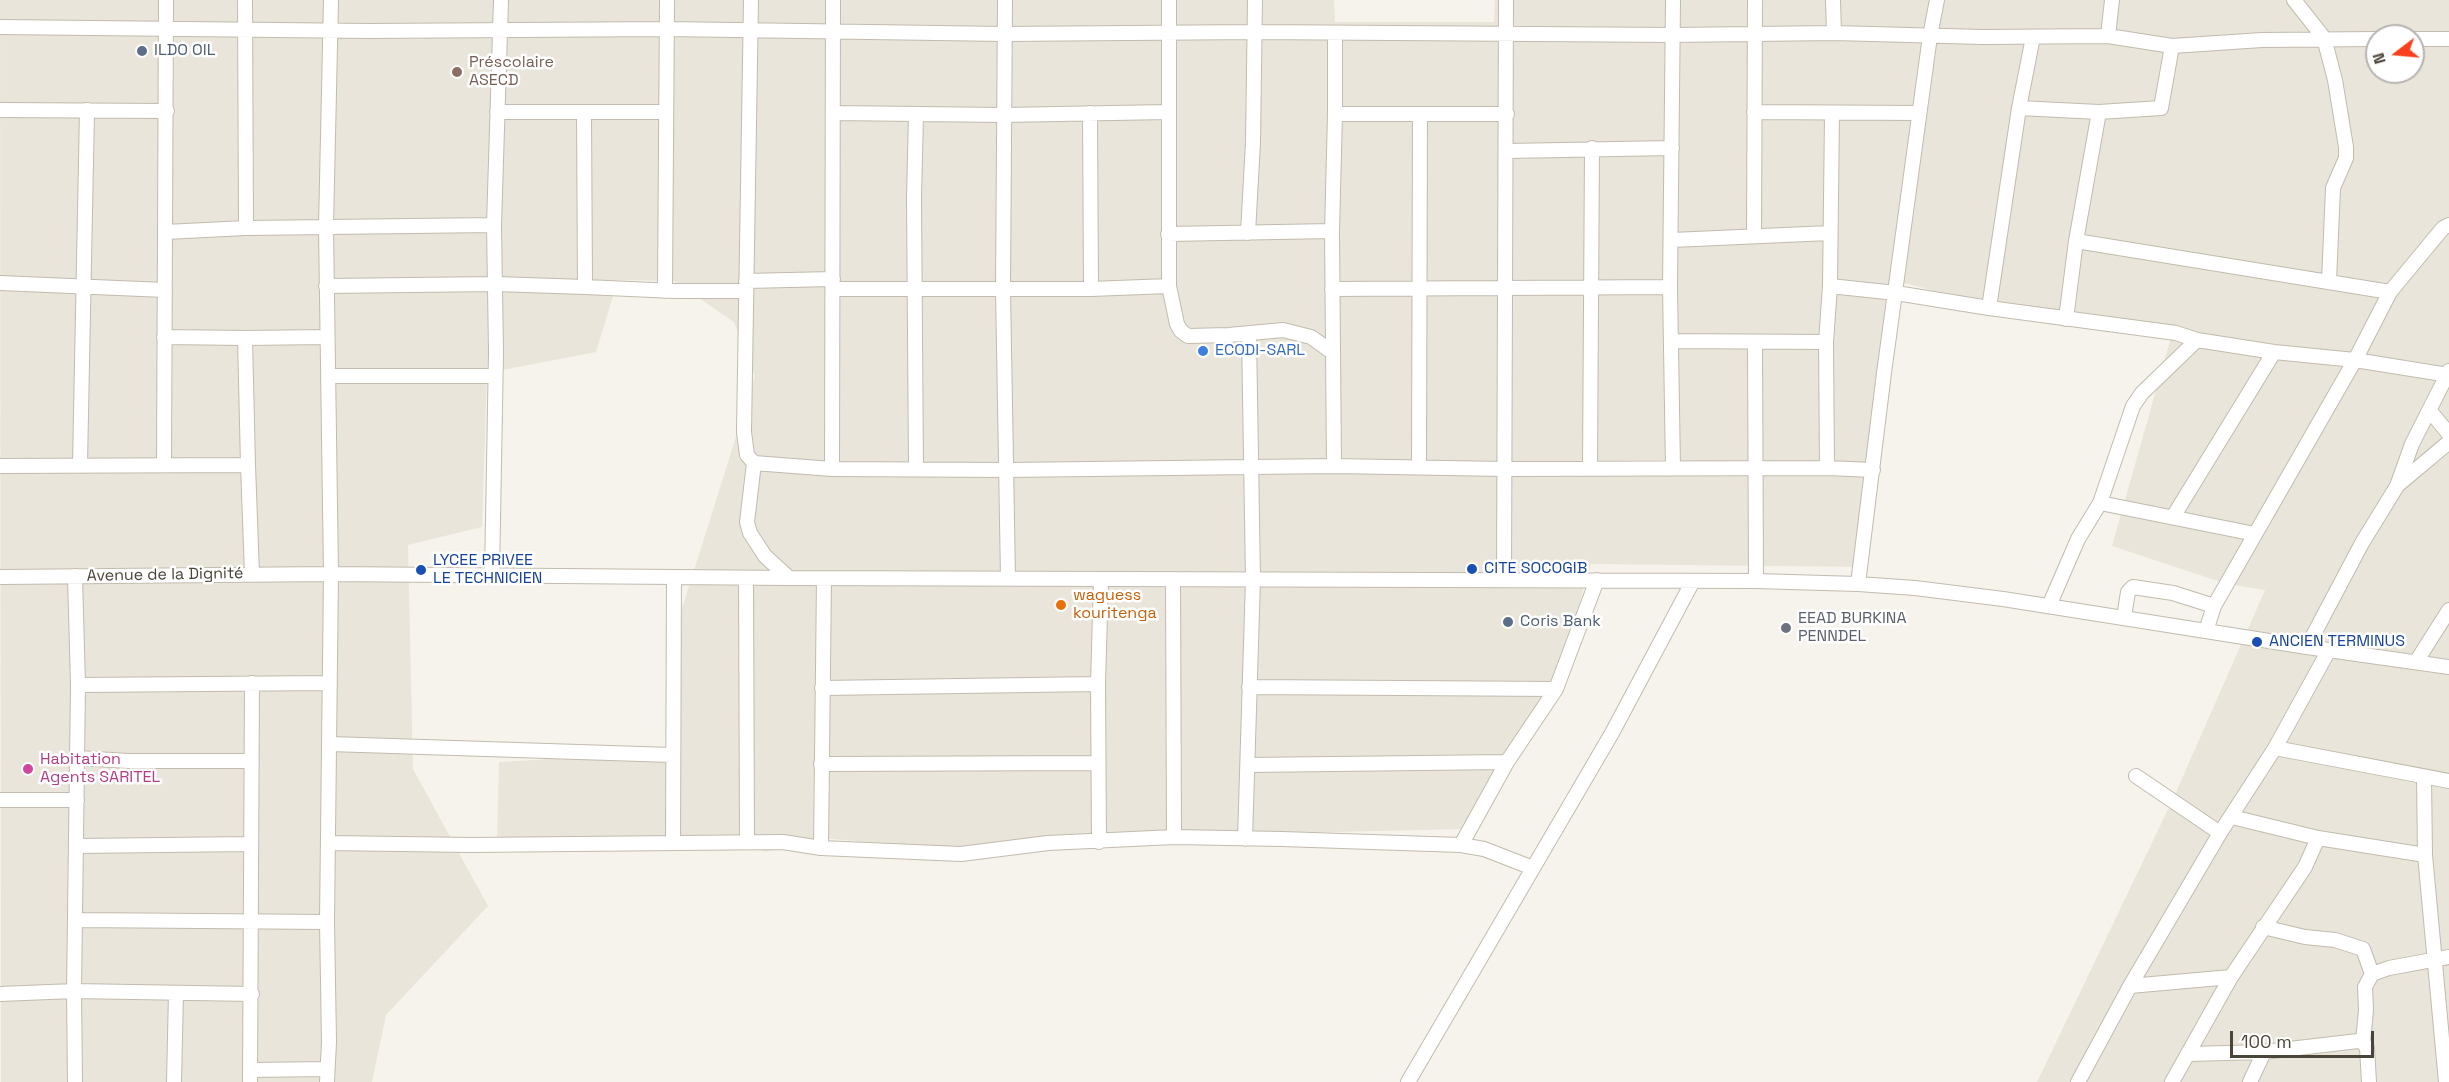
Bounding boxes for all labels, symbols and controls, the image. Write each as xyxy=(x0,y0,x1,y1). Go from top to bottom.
north arrow xyxy=(2365,24,2425,84)
place label: ILDO OIL xyxy=(154,41,215,61)
marker: ILDO OIL xyxy=(135,44,149,58)
text: N xyxy=(2368,51,2391,67)
place label: Préscolaire ASECD xyxy=(469,53,554,91)
marker: Préscolaire ASECD xyxy=(450,65,464,79)
place label: ECODI-SARL xyxy=(1215,341,1305,361)
marker: ECODI-SARL xyxy=(1196,344,1210,358)
place label: LYCEE PRIVEE LE TECHNICIEN xyxy=(433,551,542,589)
place label: CITE SOCOGIB xyxy=(1484,559,1587,579)
marker: CITE SOCOGIB xyxy=(1465,562,1479,576)
marker: LYCEE PRIVEE LE TECHNICIEN xyxy=(414,563,428,577)
street label: Avenue de la Dignité xyxy=(86,564,244,586)
place label: waguess kouritenga xyxy=(1073,586,1157,624)
marker: waguess kouritenga xyxy=(1054,598,1068,612)
place label: EEAD BURKINA PENNDEL xyxy=(1798,609,1907,647)
place label: Coris Bank xyxy=(1520,612,1601,632)
marker: Coris Bank xyxy=(1501,615,1515,629)
marker: EEAD BURKINA PENNDEL xyxy=(1779,621,1793,635)
place label: ANCIEN TERMINUS xyxy=(2269,632,2405,652)
marker: ANCIEN TERMINUS xyxy=(2250,635,2264,649)
place label: Habitation Agents SARITEL xyxy=(40,750,160,788)
marker: Habitation Agents SARITEL xyxy=(21,762,35,776)
scale bar xyxy=(2233,1019,2377,1057)
text: 100 m xyxy=(2241,1030,2292,1053)

